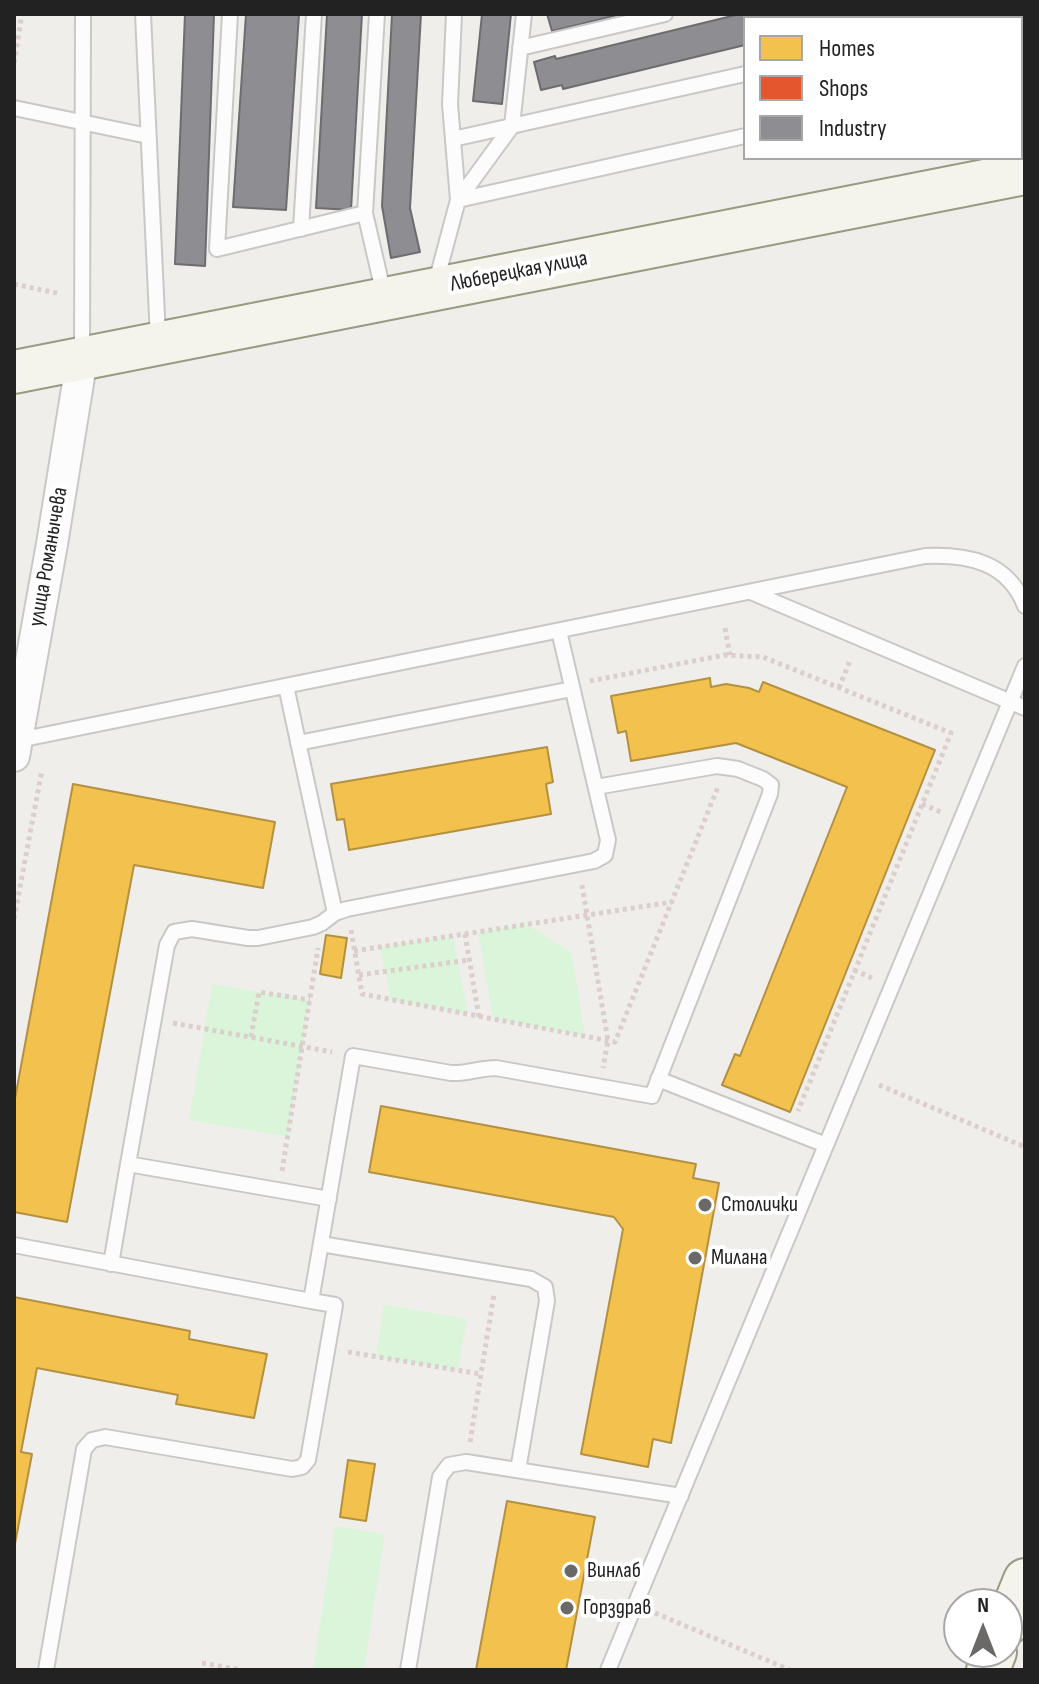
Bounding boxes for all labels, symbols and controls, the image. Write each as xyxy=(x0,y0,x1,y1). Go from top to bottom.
legend xyxy=(743,16,1023,160)
text: Homes xyxy=(819,34,875,63)
text: Shops xyxy=(819,74,868,103)
text: Industry xyxy=(819,114,886,143)
street label: Люберецкая улица xyxy=(448,246,590,298)
street label: улица Романычева xyxy=(24,485,74,629)
place label: Столички xyxy=(721,1192,798,1218)
marker: Столички xyxy=(696,1196,714,1214)
place label: Милана xyxy=(711,1245,767,1271)
marker: Милана xyxy=(686,1249,704,1267)
place label: Винлаб xyxy=(587,1558,641,1584)
marker: Винлаб xyxy=(562,1562,580,1580)
north arrow xyxy=(943,1588,1023,1668)
text: N xyxy=(977,1592,989,1619)
place label: Горздрав xyxy=(583,1595,651,1621)
marker: Горздрав xyxy=(558,1599,576,1617)

